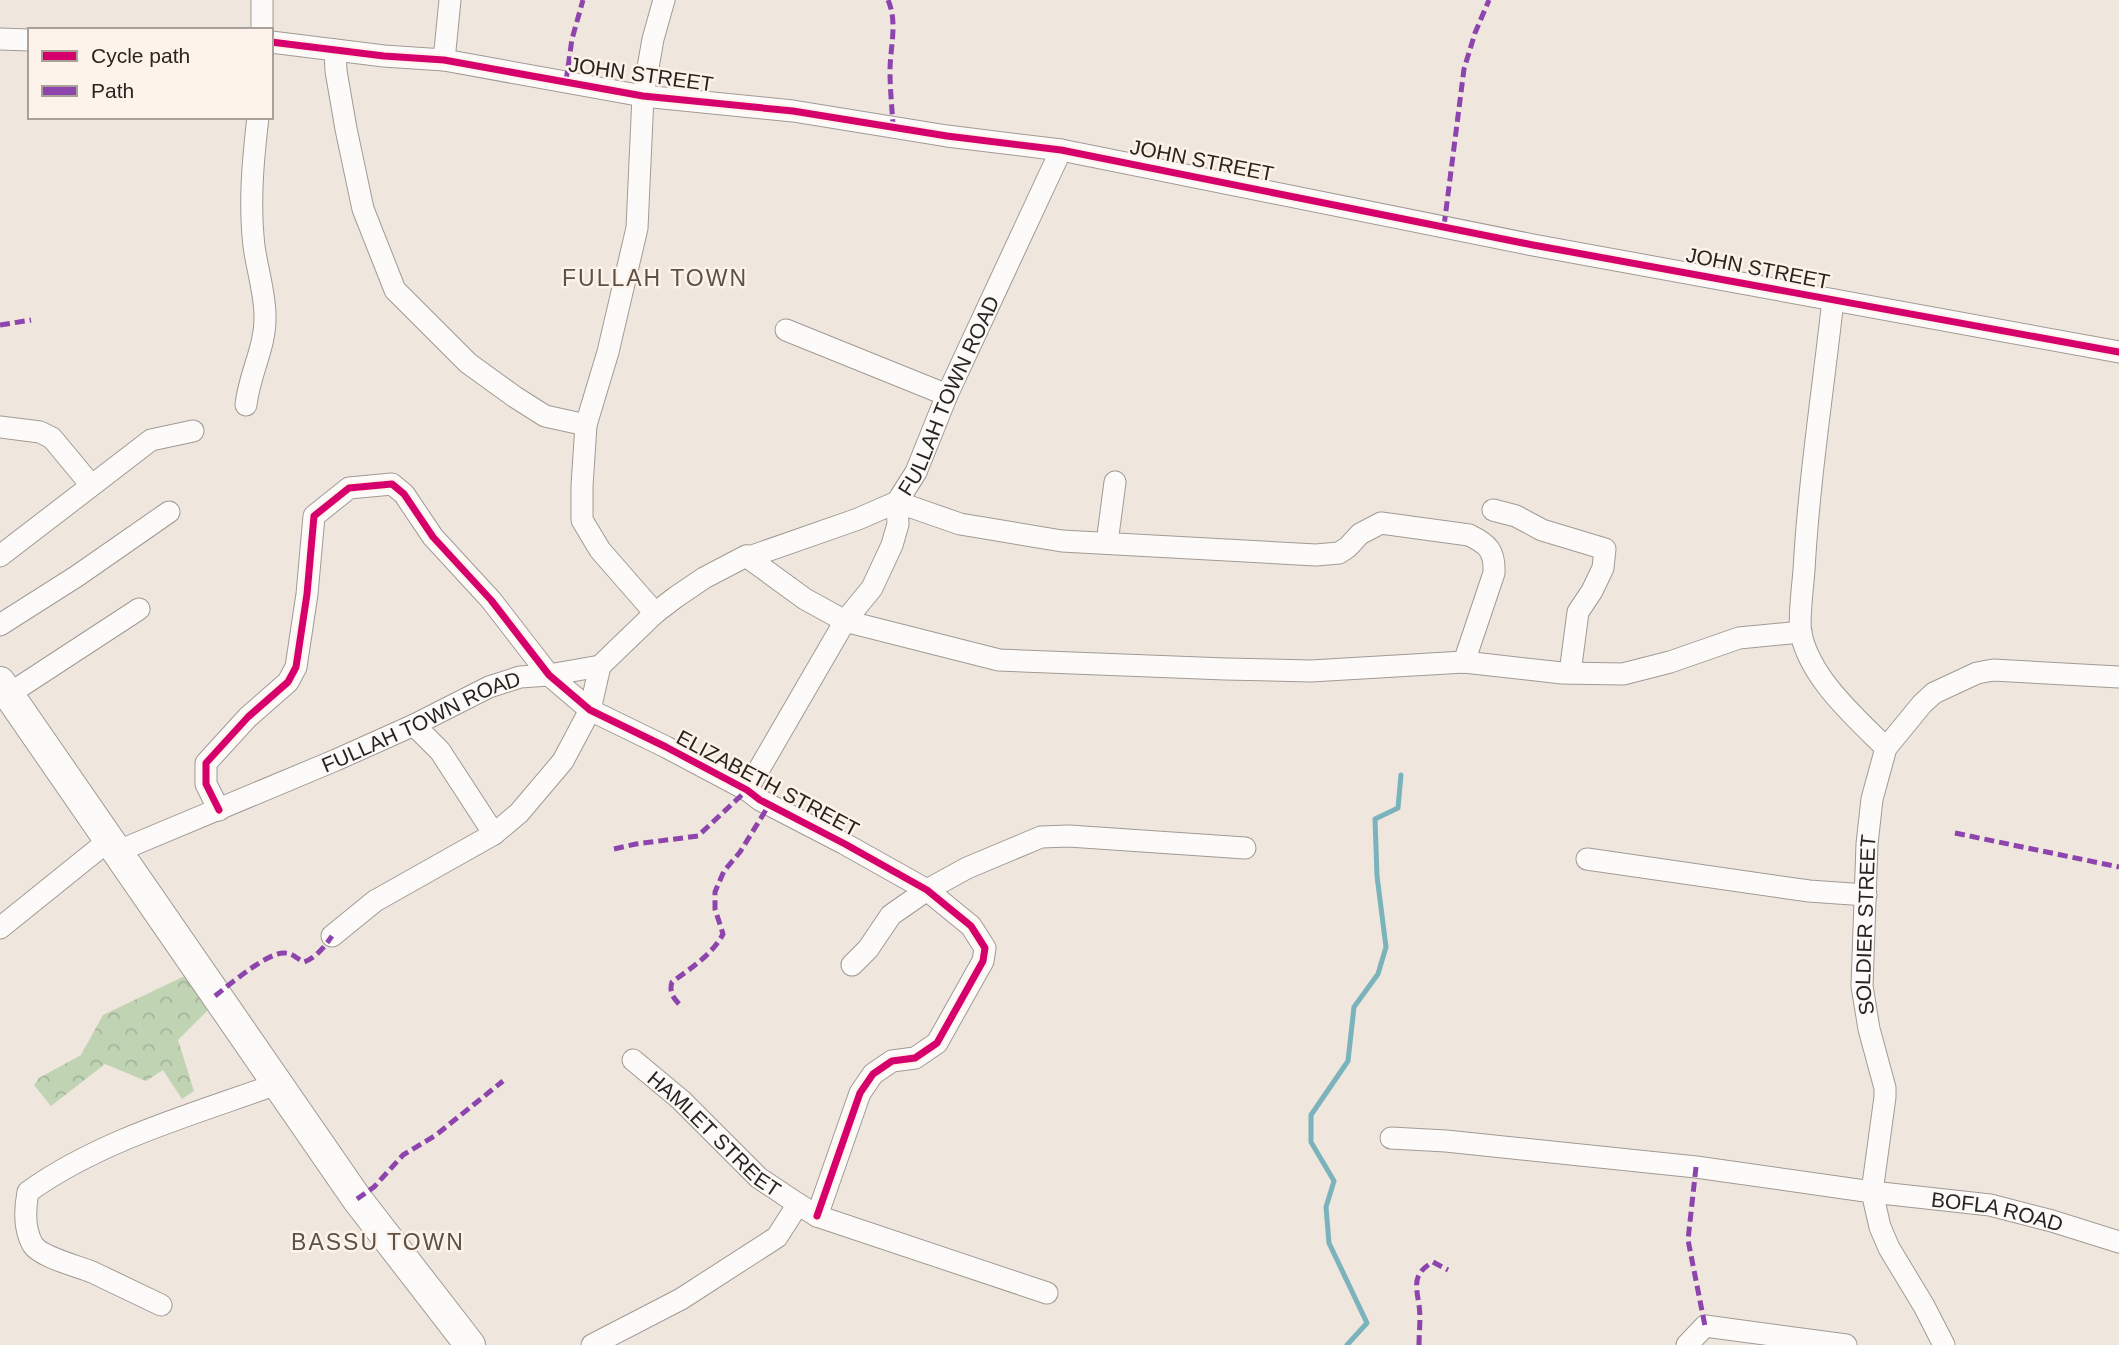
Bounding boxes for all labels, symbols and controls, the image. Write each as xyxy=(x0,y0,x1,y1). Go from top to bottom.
legend xyxy=(28,28,273,119)
text: Cycle path xyxy=(91,44,190,67)
street label: JOHN STREET xyxy=(567,52,715,96)
text: Path xyxy=(91,79,134,102)
street label: JOHN STREET xyxy=(1128,135,1276,185)
street label: JOHN STREET xyxy=(1684,243,1832,293)
district label: FULLAH TOWN xyxy=(562,265,748,291)
street label: FULLAH TOWN ROAD xyxy=(893,292,1003,499)
street label: FULLAH TOWN ROAD xyxy=(318,666,523,776)
street label: ELIZABETH STREET xyxy=(673,725,863,841)
street label: SOLDIER STREET xyxy=(1850,833,1879,1017)
street label: HAMLET STREET xyxy=(643,1066,785,1201)
street label: BOFLA ROAD xyxy=(1930,1187,2066,1235)
district label: BASSU TOWN xyxy=(291,1229,465,1255)

